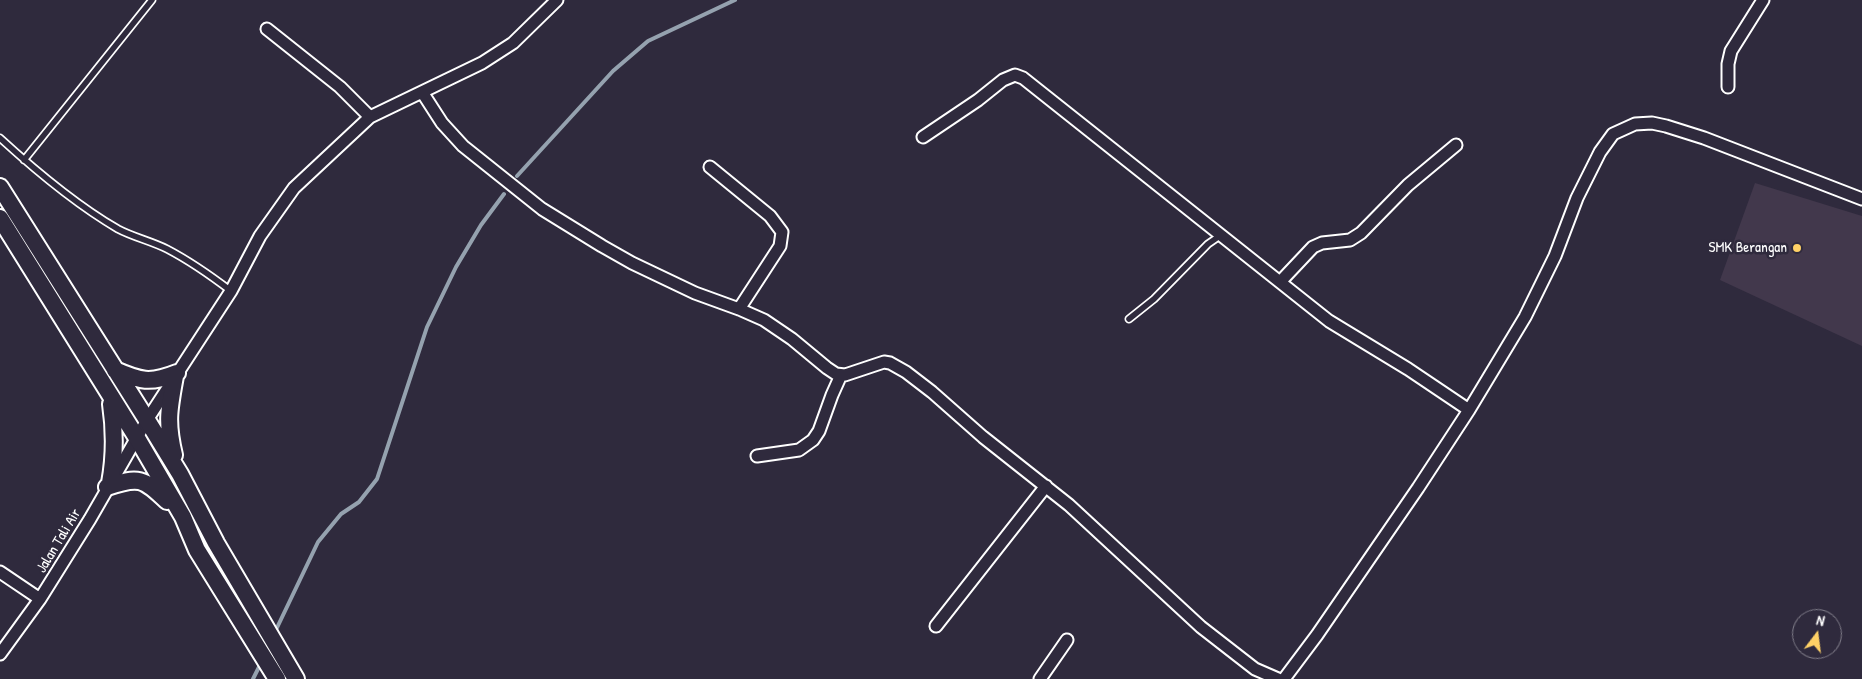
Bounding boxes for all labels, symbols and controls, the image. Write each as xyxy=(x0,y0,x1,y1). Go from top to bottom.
place label: SMK Berangan xyxy=(1709,239,1787,257)
marker: SMK Berangan xyxy=(1791,242,1803,254)
street label: Jalan Tali Air xyxy=(33,506,85,576)
north arrow xyxy=(1792,609,1842,659)
text: N xyxy=(1815,610,1827,630)

